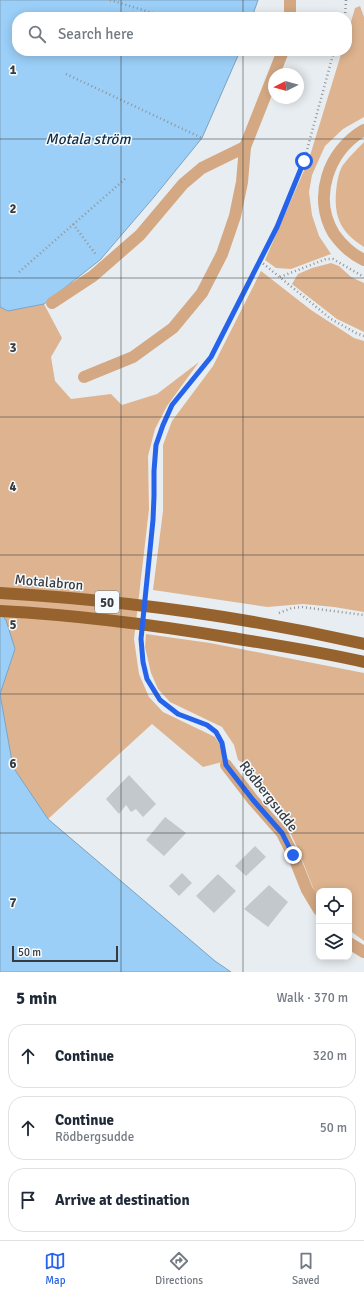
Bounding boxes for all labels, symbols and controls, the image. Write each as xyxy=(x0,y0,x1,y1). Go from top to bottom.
search box xyxy=(12,12,352,56)
icon: search xyxy=(26,23,48,45)
text: Search here xyxy=(58,25,134,43)
text: 1 xyxy=(9,62,17,78)
north arrow xyxy=(268,68,304,104)
water label: Motala ström xyxy=(46,130,131,148)
route start xyxy=(295,152,313,170)
text: 2 xyxy=(9,201,17,217)
text: 3 xyxy=(9,340,17,356)
text: 4 xyxy=(9,479,17,495)
street label: Motalabron xyxy=(14,571,84,594)
road number: 50 xyxy=(95,591,119,613)
text: 5 xyxy=(9,617,17,633)
text: 6 xyxy=(9,756,17,772)
street label: Rödbergsudde xyxy=(236,757,302,835)
route end xyxy=(284,846,302,864)
map controls xyxy=(316,888,352,960)
button: locate xyxy=(316,888,352,924)
text: 7 xyxy=(9,895,17,911)
button: layers xyxy=(316,924,352,960)
scale bar xyxy=(12,944,118,963)
text: 50 m xyxy=(18,946,41,959)
text: 5 min xyxy=(16,988,57,1009)
text: Walk · 370 m xyxy=(277,990,348,1006)
icon: ahead xyxy=(17,1045,39,1067)
text: Continue xyxy=(55,1047,114,1065)
text: 320 m xyxy=(313,1048,347,1064)
text: Continue xyxy=(55,1111,114,1129)
icon: ahead xyxy=(17,1117,39,1139)
text: 50 m xyxy=(320,1120,347,1136)
text: Rödbergsudde xyxy=(55,1129,134,1145)
icon: arrive xyxy=(17,1189,39,1211)
text: Arrive at destination xyxy=(55,1191,190,1209)
tab: Map xyxy=(44,1250,66,1287)
tab: Directions xyxy=(155,1250,203,1287)
tab: Saved xyxy=(292,1250,320,1287)

